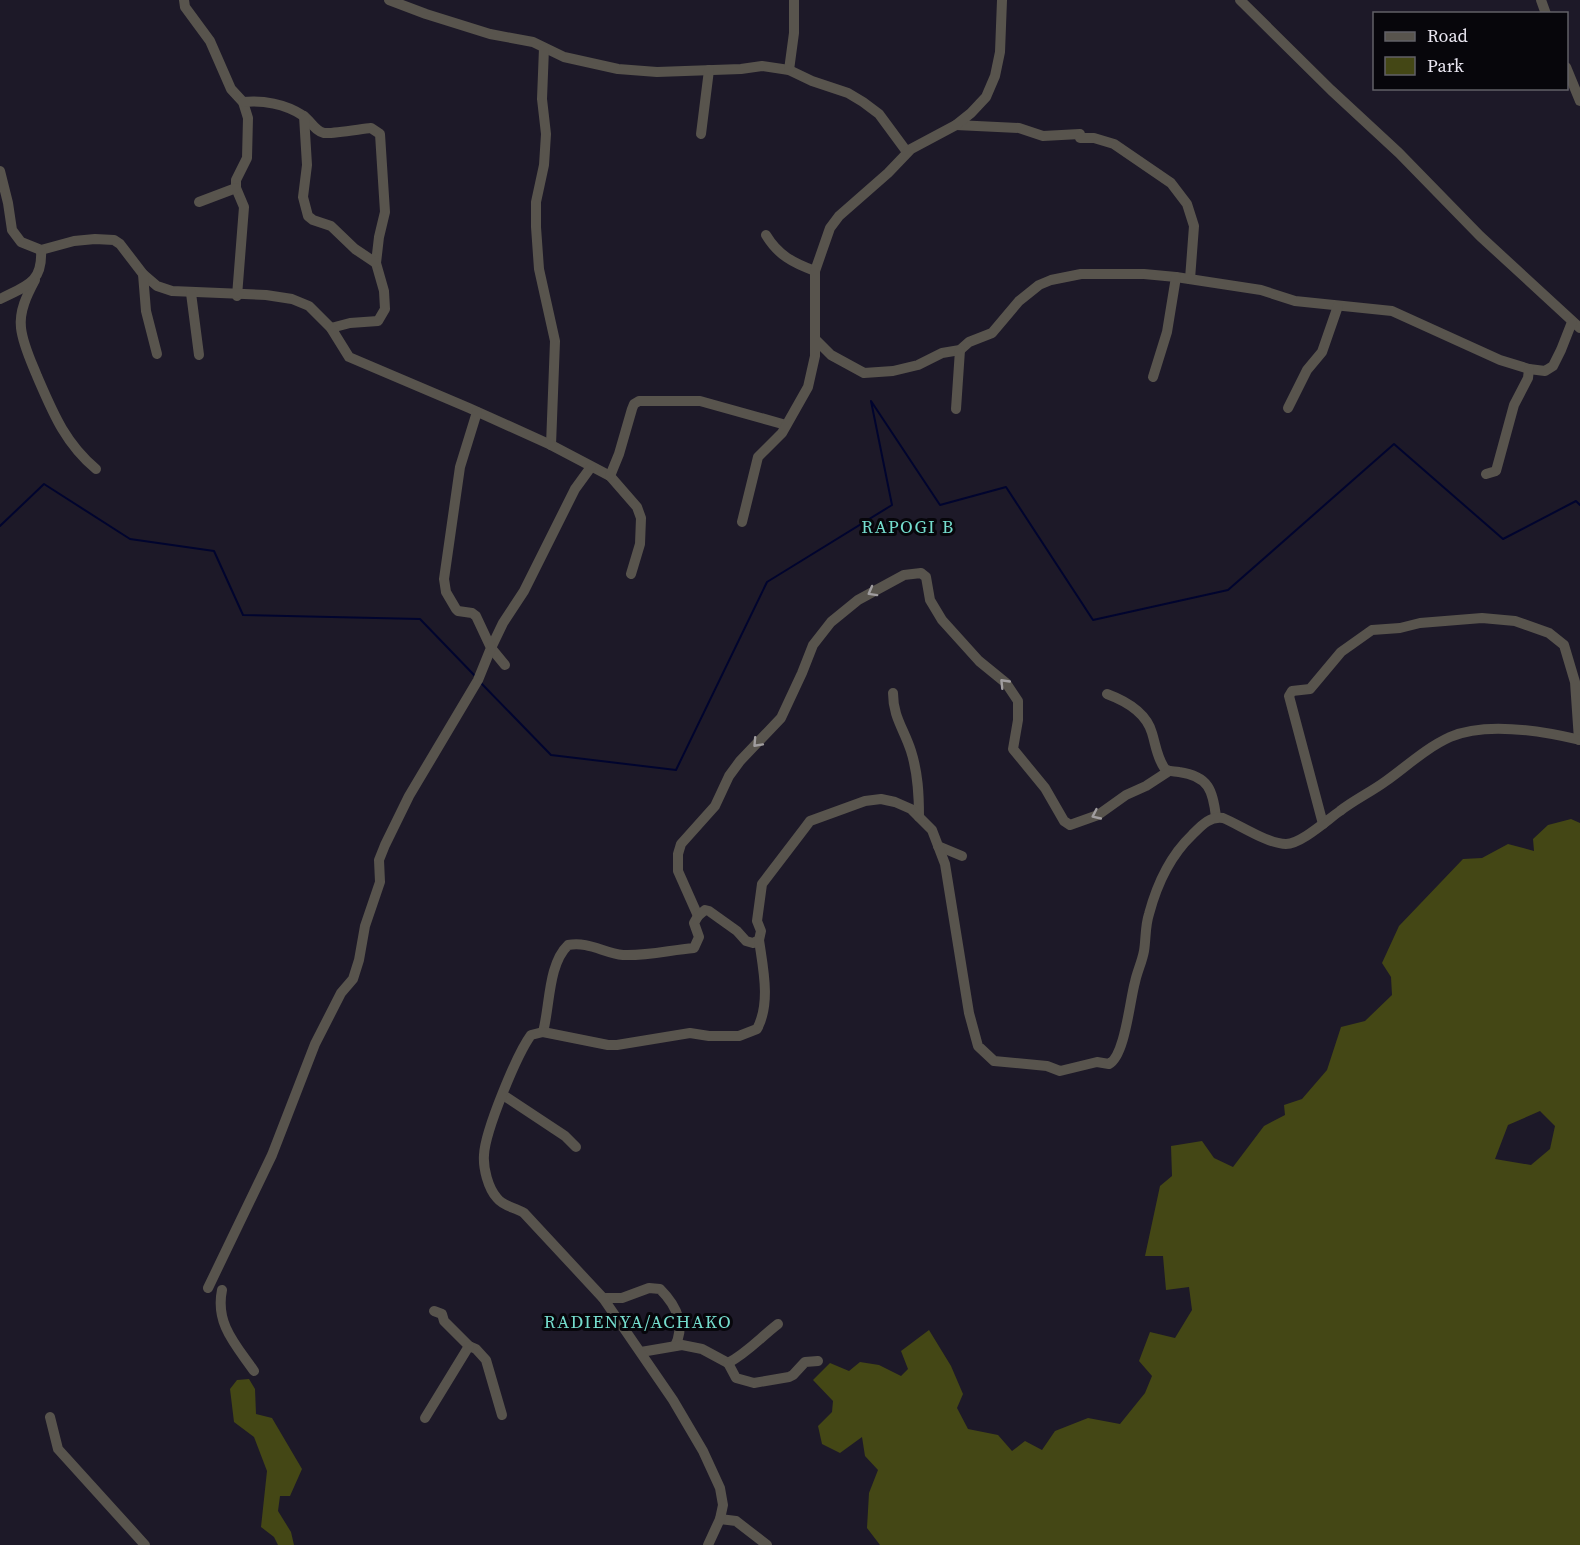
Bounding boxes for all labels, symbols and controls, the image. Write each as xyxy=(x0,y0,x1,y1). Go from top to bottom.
legend xyxy=(1373,12,1568,90)
text: Road xyxy=(1427,23,1468,48)
text: Park xyxy=(1427,53,1464,78)
district label: RAPOGI B xyxy=(861,514,955,539)
one-way arrow xyxy=(868,585,879,596)
one-way arrow xyxy=(1000,680,1011,690)
one-way arrow xyxy=(753,736,764,747)
one-way arrow xyxy=(1091,808,1102,820)
district label: RADIENYA/ACHAKO xyxy=(544,1309,732,1334)

